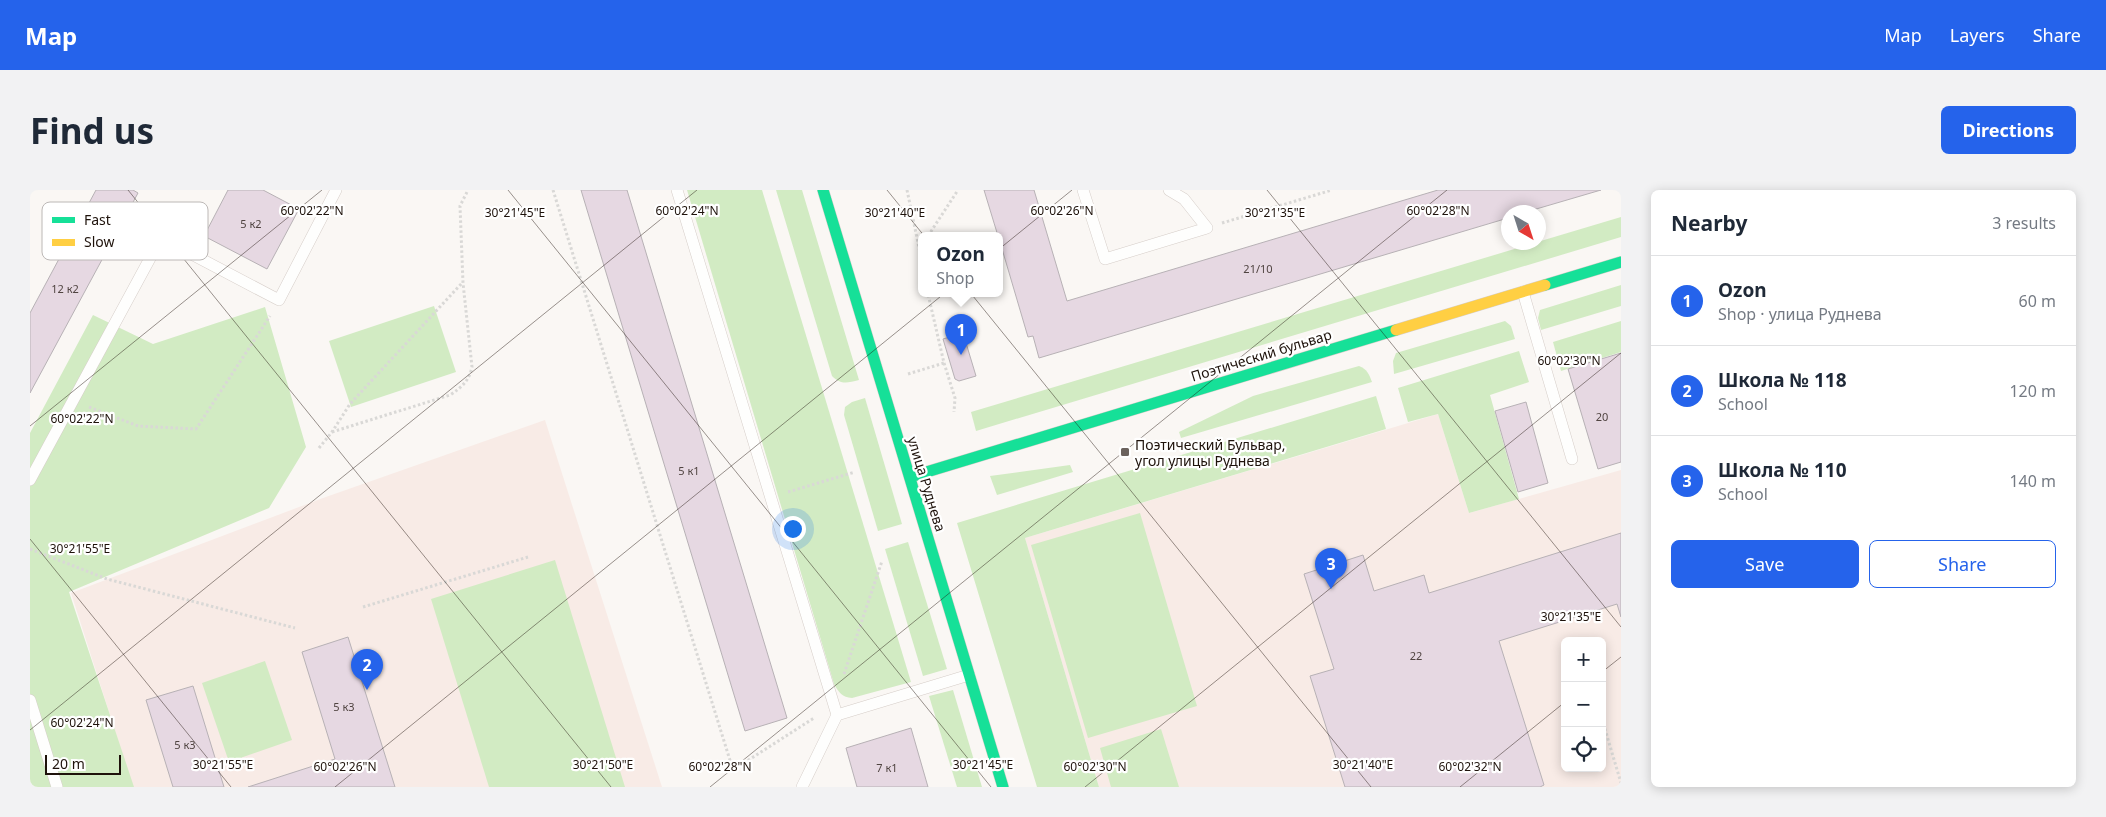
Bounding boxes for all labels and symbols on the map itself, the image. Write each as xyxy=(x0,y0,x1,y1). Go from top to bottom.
legend xyxy=(42,202,208,260)
text: 60°02'22"N xyxy=(280,202,344,219)
text: 60°02'24"N xyxy=(655,202,719,219)
text: 60°02'26"N xyxy=(1030,202,1094,219)
text: 60°02'28"N xyxy=(1406,202,1470,219)
text: 30°21'45"E xyxy=(485,204,545,221)
text: 30°21'40"E xyxy=(865,204,925,221)
text: 30°21'35"E xyxy=(1245,204,1305,221)
north arrow xyxy=(1501,205,1546,250)
text: Fast xyxy=(84,210,111,229)
house number: 5 к2 xyxy=(240,216,262,231)
text: Slow xyxy=(84,232,115,251)
house number: 21/10 xyxy=(1243,261,1273,276)
house number: 12 к2 xyxy=(51,281,79,296)
pin: 1 xyxy=(945,314,977,355)
street label: Поэтический бульвар xyxy=(1188,325,1334,385)
text: 60°02'30"N xyxy=(1537,352,1601,369)
house number: 20 xyxy=(1596,409,1608,424)
text: 60°02'22"N xyxy=(50,410,114,427)
street label: улица Руднева xyxy=(903,434,951,534)
place label: Поэтический Бульвар, угол улицы Руднева xyxy=(1135,435,1286,470)
marker: Поэтический Бульвар, угол улицы Руднева xyxy=(1119,446,1131,458)
house number: 5 к1 xyxy=(678,463,700,478)
your location xyxy=(780,516,806,542)
text: 30°21'55"E xyxy=(50,540,110,557)
pin: 3 xyxy=(1315,548,1347,589)
text: 30°21'35"E xyxy=(1541,608,1601,625)
house number: 22 xyxy=(1410,648,1422,663)
pin: 2 xyxy=(351,649,383,690)
house number: 5 к3 xyxy=(333,699,355,714)
text: 60°02'24"N xyxy=(50,714,114,731)
house number: 5 к3 xyxy=(174,737,196,752)
scale bar xyxy=(45,752,121,775)
text: 30°21'55"E xyxy=(193,756,253,773)
text: 30°21'50"E xyxy=(573,756,633,773)
text: 30°21'45"E xyxy=(953,756,1013,773)
text: 30°21'40"E xyxy=(1333,756,1393,773)
text: 60°02'26"N xyxy=(313,758,377,775)
text: 60°02'28"N xyxy=(688,758,752,775)
text: 60°02'30"N xyxy=(1063,758,1127,775)
text: 60°02'32"N xyxy=(1438,758,1502,775)
house number: 7 к1 xyxy=(876,760,898,775)

